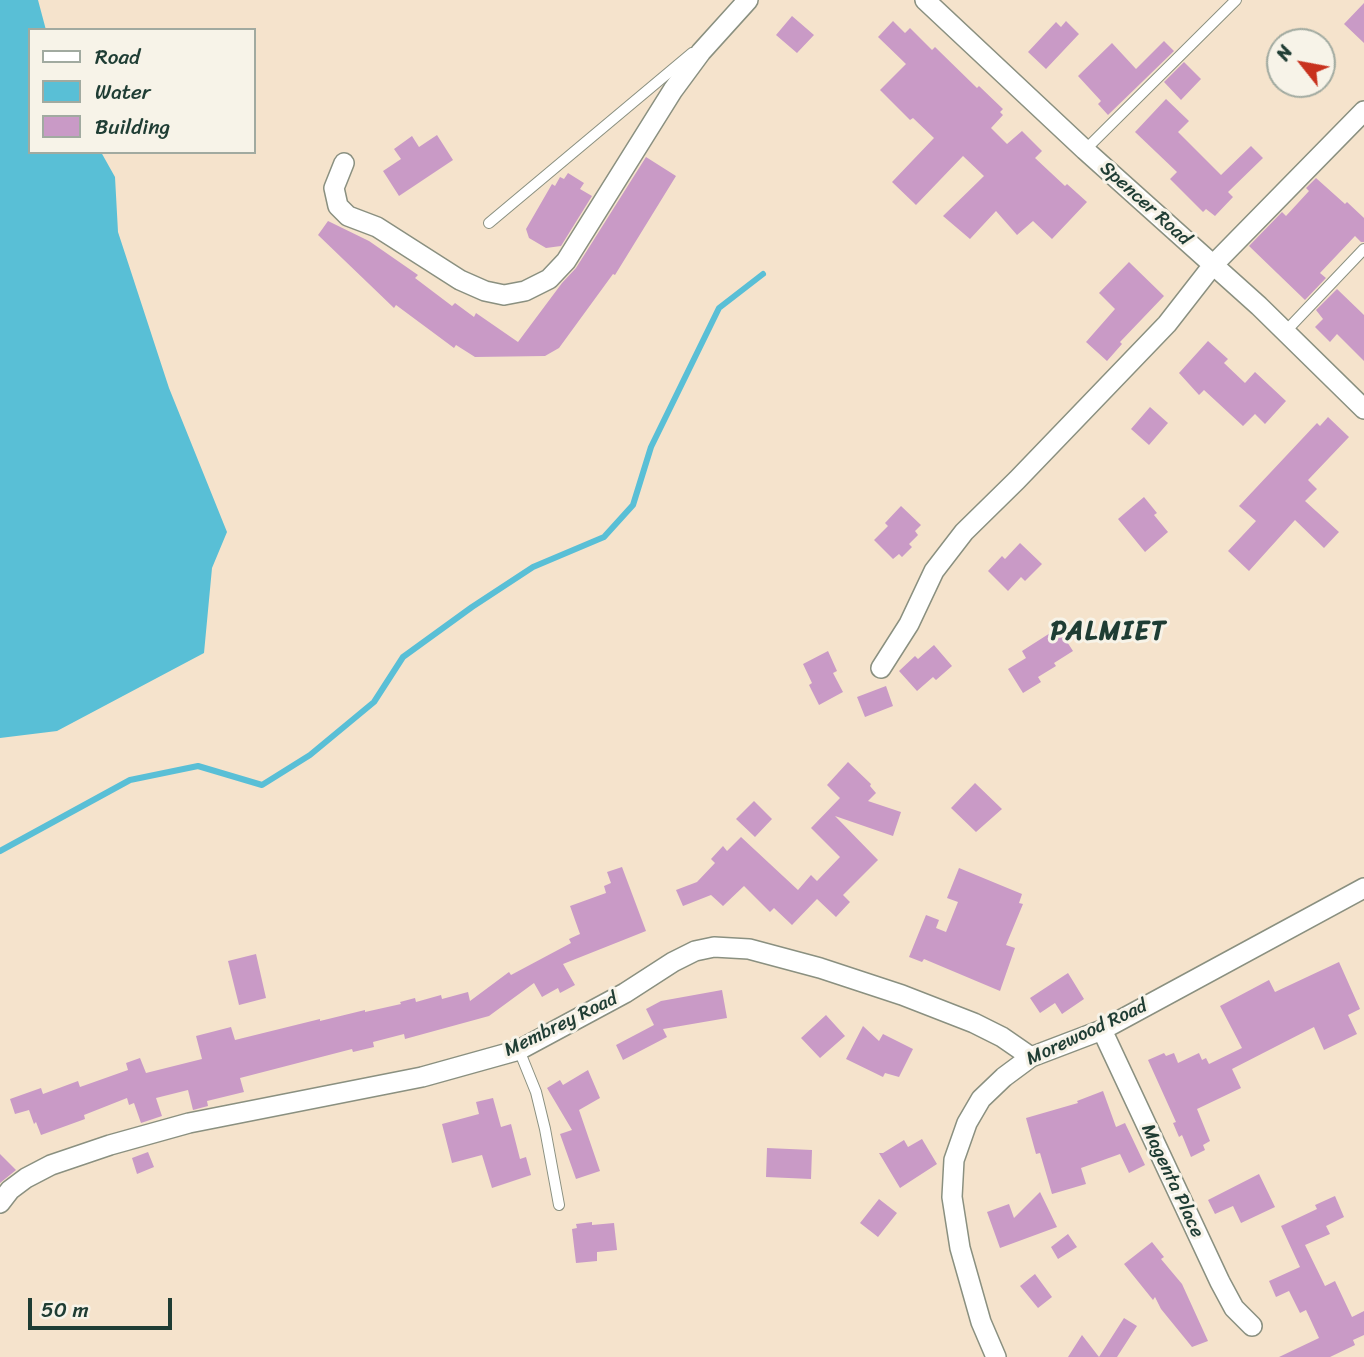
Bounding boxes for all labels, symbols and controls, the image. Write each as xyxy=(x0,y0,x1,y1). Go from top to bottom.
legend xyxy=(28,28,256,154)
north arrow xyxy=(1266,28,1336,98)
text: Road xyxy=(95,38,140,76)
text: N xyxy=(1267,39,1302,67)
text: Water xyxy=(95,73,150,111)
text: Building xyxy=(95,108,170,146)
street label: Spencer Road xyxy=(1095,157,1195,251)
district label: PALMIET xyxy=(1053,616,1165,648)
street label: Membrey Road xyxy=(501,988,621,1062)
street label: Morewood Road xyxy=(1023,995,1151,1071)
street label: Magenta Place xyxy=(1136,1121,1208,1241)
scale bar xyxy=(32,1284,175,1328)
text: 50 m xyxy=(41,1291,89,1329)

